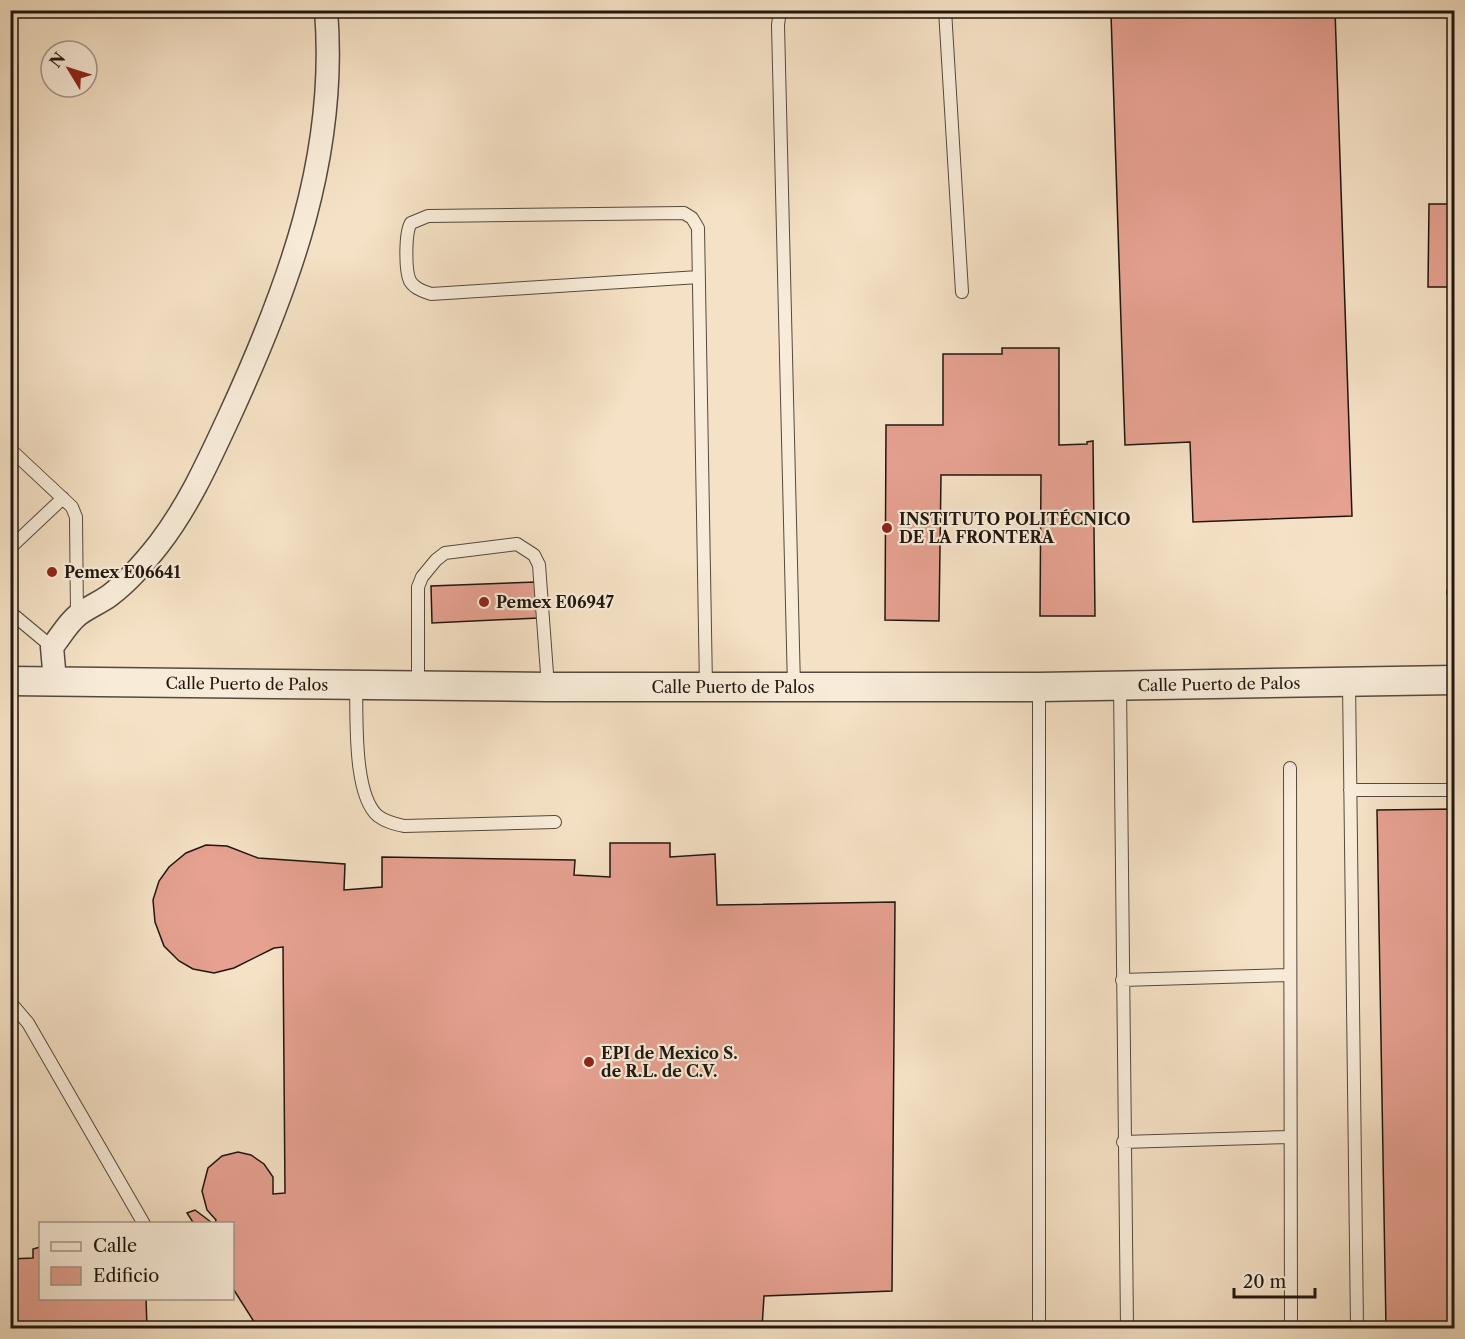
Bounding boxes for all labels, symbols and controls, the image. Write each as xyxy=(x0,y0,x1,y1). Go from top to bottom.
north arrow xyxy=(39,39,99,99)
text: N xyxy=(45,48,69,71)
place label: INSTITUTO POLITÉCNICO DE LA FRONTERA xyxy=(899,509,1131,547)
marker: INSTITUTO POLITÉCNICO DE LA FRONTERA xyxy=(880,521,894,535)
place label: Pemex E06641 xyxy=(64,562,182,582)
marker: Pemex E06641 xyxy=(45,565,59,579)
place label: Pemex E06947 xyxy=(496,592,615,612)
marker: Pemex E06947 xyxy=(477,595,491,609)
street label: Calle Puerto de Palos xyxy=(165,673,329,695)
street label: Calle Puerto de Palos xyxy=(1137,673,1301,695)
street label: Calle Puerto de Palos xyxy=(652,677,814,697)
place label: EPI de Mexico S. de R.L. de C.V. xyxy=(601,1043,738,1081)
marker: EPI de Mexico S. de R.L. de C.V. xyxy=(582,1055,596,1069)
legend xyxy=(39,1222,234,1300)
text: Calle xyxy=(93,1235,137,1257)
scale bar xyxy=(1234,1261,1315,1299)
text: Edificio xyxy=(93,1265,159,1287)
text: 20 m xyxy=(1243,1271,1287,1293)

